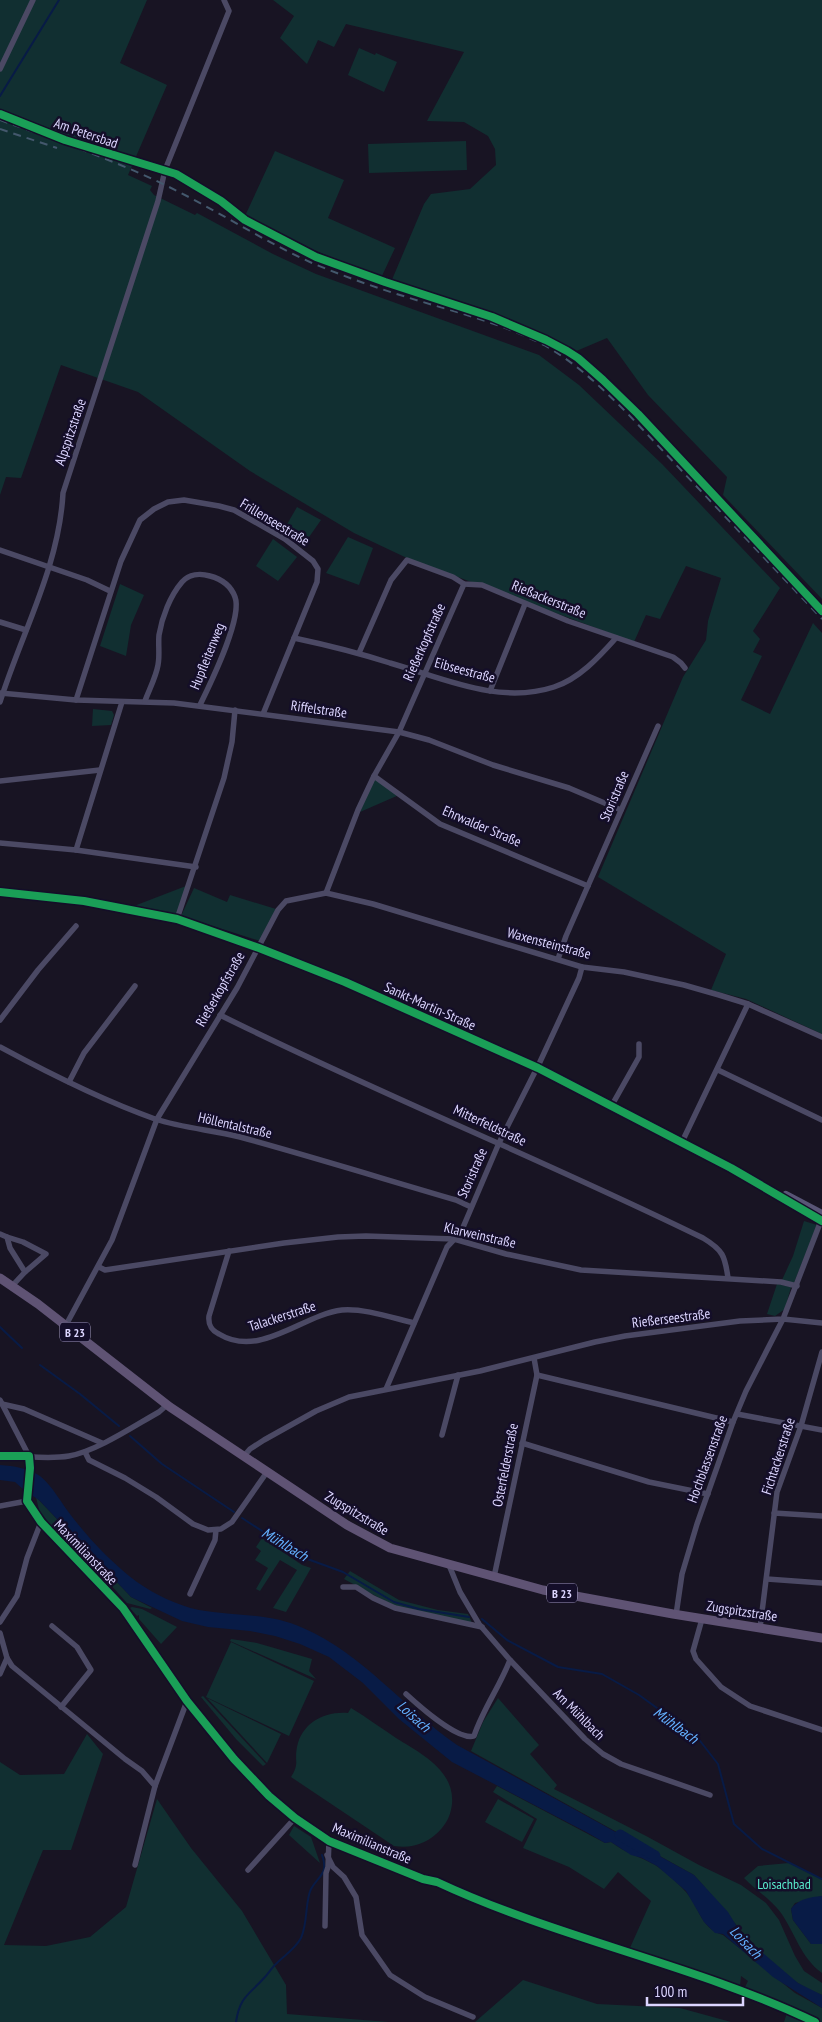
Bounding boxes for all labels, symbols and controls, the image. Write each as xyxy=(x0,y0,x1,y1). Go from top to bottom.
street label: Am Petersbad xyxy=(52,114,120,152)
street label: Alpspitzstraße xyxy=(50,396,90,468)
street label: Frillenseestraße xyxy=(237,494,313,550)
street label: Rießackerstraße xyxy=(509,576,589,622)
street label: Rießerkopfstraße xyxy=(399,600,449,684)
street label: Hupfleitenweg xyxy=(185,620,229,692)
street label: Eibseestraße xyxy=(433,653,497,687)
street label: Riffelstraße xyxy=(290,696,348,722)
street label: Storistraße xyxy=(595,768,633,824)
street label: Ehrwalder Straße xyxy=(440,801,524,851)
street label: Waxensteinstraße xyxy=(505,923,593,963)
street label: Rießerkopfstraße xyxy=(191,948,249,1030)
street label: Sankt-Martin-Straße xyxy=(381,978,479,1034)
street label: Mitterfeldstraße xyxy=(451,1100,530,1150)
street label: Höllentalstraße xyxy=(196,1108,274,1142)
street label: Storistraße xyxy=(453,1145,491,1201)
street label: Klarweinstraße xyxy=(442,1218,518,1252)
street label: Talackerstraße xyxy=(246,1297,318,1335)
street label: Rießerseestraße xyxy=(631,1304,711,1332)
road number: B 23 xyxy=(60,1322,90,1341)
street label: Hochblassenstraße xyxy=(683,1413,731,1505)
street label: Fichtackerstraße xyxy=(757,1415,799,1497)
street label: Osterfelderstraße xyxy=(488,1422,522,1508)
street label: Zugspitzstraße xyxy=(322,1487,392,1539)
street label: Maximilianstraße xyxy=(50,1515,122,1589)
water label: Mühlbach xyxy=(258,1523,313,1566)
road number: B 23 xyxy=(547,1584,577,1602)
street label: Zugspitzstraße xyxy=(705,1597,779,1626)
street label: Am Mühlbach xyxy=(549,1684,609,1744)
water label: Loisach xyxy=(393,1696,436,1737)
water label: Mühlbach xyxy=(650,1702,703,1748)
street label: Maximilianstraße xyxy=(330,1818,414,1868)
park label: Loisachbad xyxy=(757,1875,811,1893)
water label: Loisach xyxy=(726,1922,767,1963)
scale bar xyxy=(647,1974,743,2006)
text: 100 m xyxy=(654,1982,687,2001)

